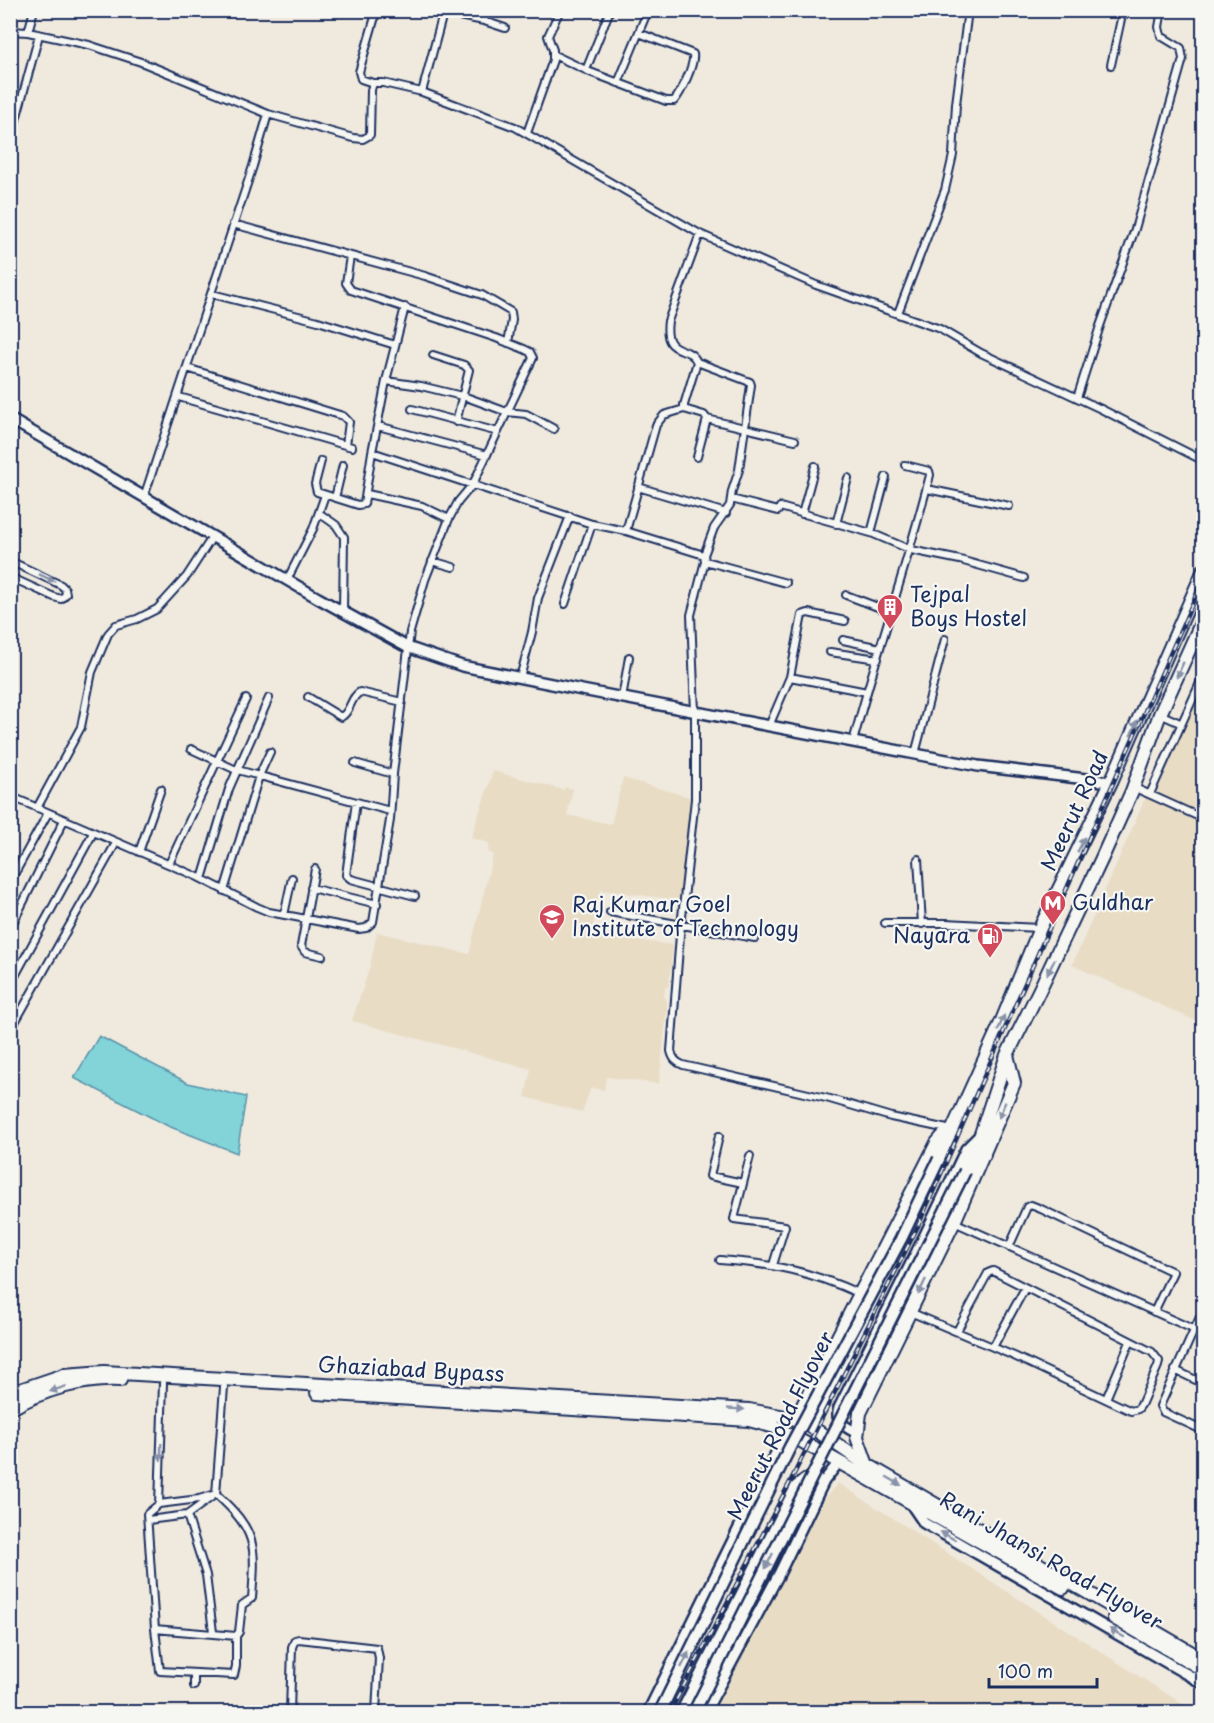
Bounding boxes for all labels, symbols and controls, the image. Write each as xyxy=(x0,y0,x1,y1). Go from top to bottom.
one-way arrow xyxy=(39,573,56,582)
place label: Tejpal Boys Hostel xyxy=(910,577,1027,633)
building icon: Tejpal Boys Hostel xyxy=(875,592,905,630)
one-way arrow xyxy=(1175,661,1184,679)
one-way arrow xyxy=(1129,719,1139,737)
street label: Meerut Road xyxy=(1031,745,1115,876)
one-way arrow xyxy=(1077,837,1086,854)
place label: Guldhar xyxy=(1072,885,1154,917)
place label: Raj Kumar Goel Institute of Technology xyxy=(572,887,799,943)
metro station icon: Guldhar xyxy=(1038,888,1068,926)
school or university icon: Raj Kumar Goel Institute of Technology xyxy=(537,902,567,940)
place label: Nayara xyxy=(893,918,971,950)
fuel station icon: Nayara xyxy=(975,921,1005,959)
one-way arrow xyxy=(1046,958,1055,975)
one-way arrow xyxy=(997,1014,1006,1032)
one-way arrow xyxy=(997,1101,1006,1119)
one-way arrow xyxy=(917,1279,926,1296)
street label: Meerut Road Flyover xyxy=(718,1325,841,1525)
street label: Ghaziabad Bypass xyxy=(317,1347,505,1389)
one-way arrow xyxy=(49,1384,67,1394)
one-way arrow xyxy=(726,1404,745,1413)
one-way arrow xyxy=(156,1442,166,1461)
one-way arrow xyxy=(886,1476,903,1486)
street label: Rani Jhansi Road Flyover xyxy=(934,1482,1170,1637)
one-way arrow xyxy=(939,1531,956,1541)
one-way arrow xyxy=(764,1552,774,1569)
one-way arrow xyxy=(1108,1628,1125,1638)
one-way arrow xyxy=(680,1651,690,1668)
scale bar xyxy=(989,1651,1097,1689)
text: 100 m xyxy=(998,1657,1053,1684)

